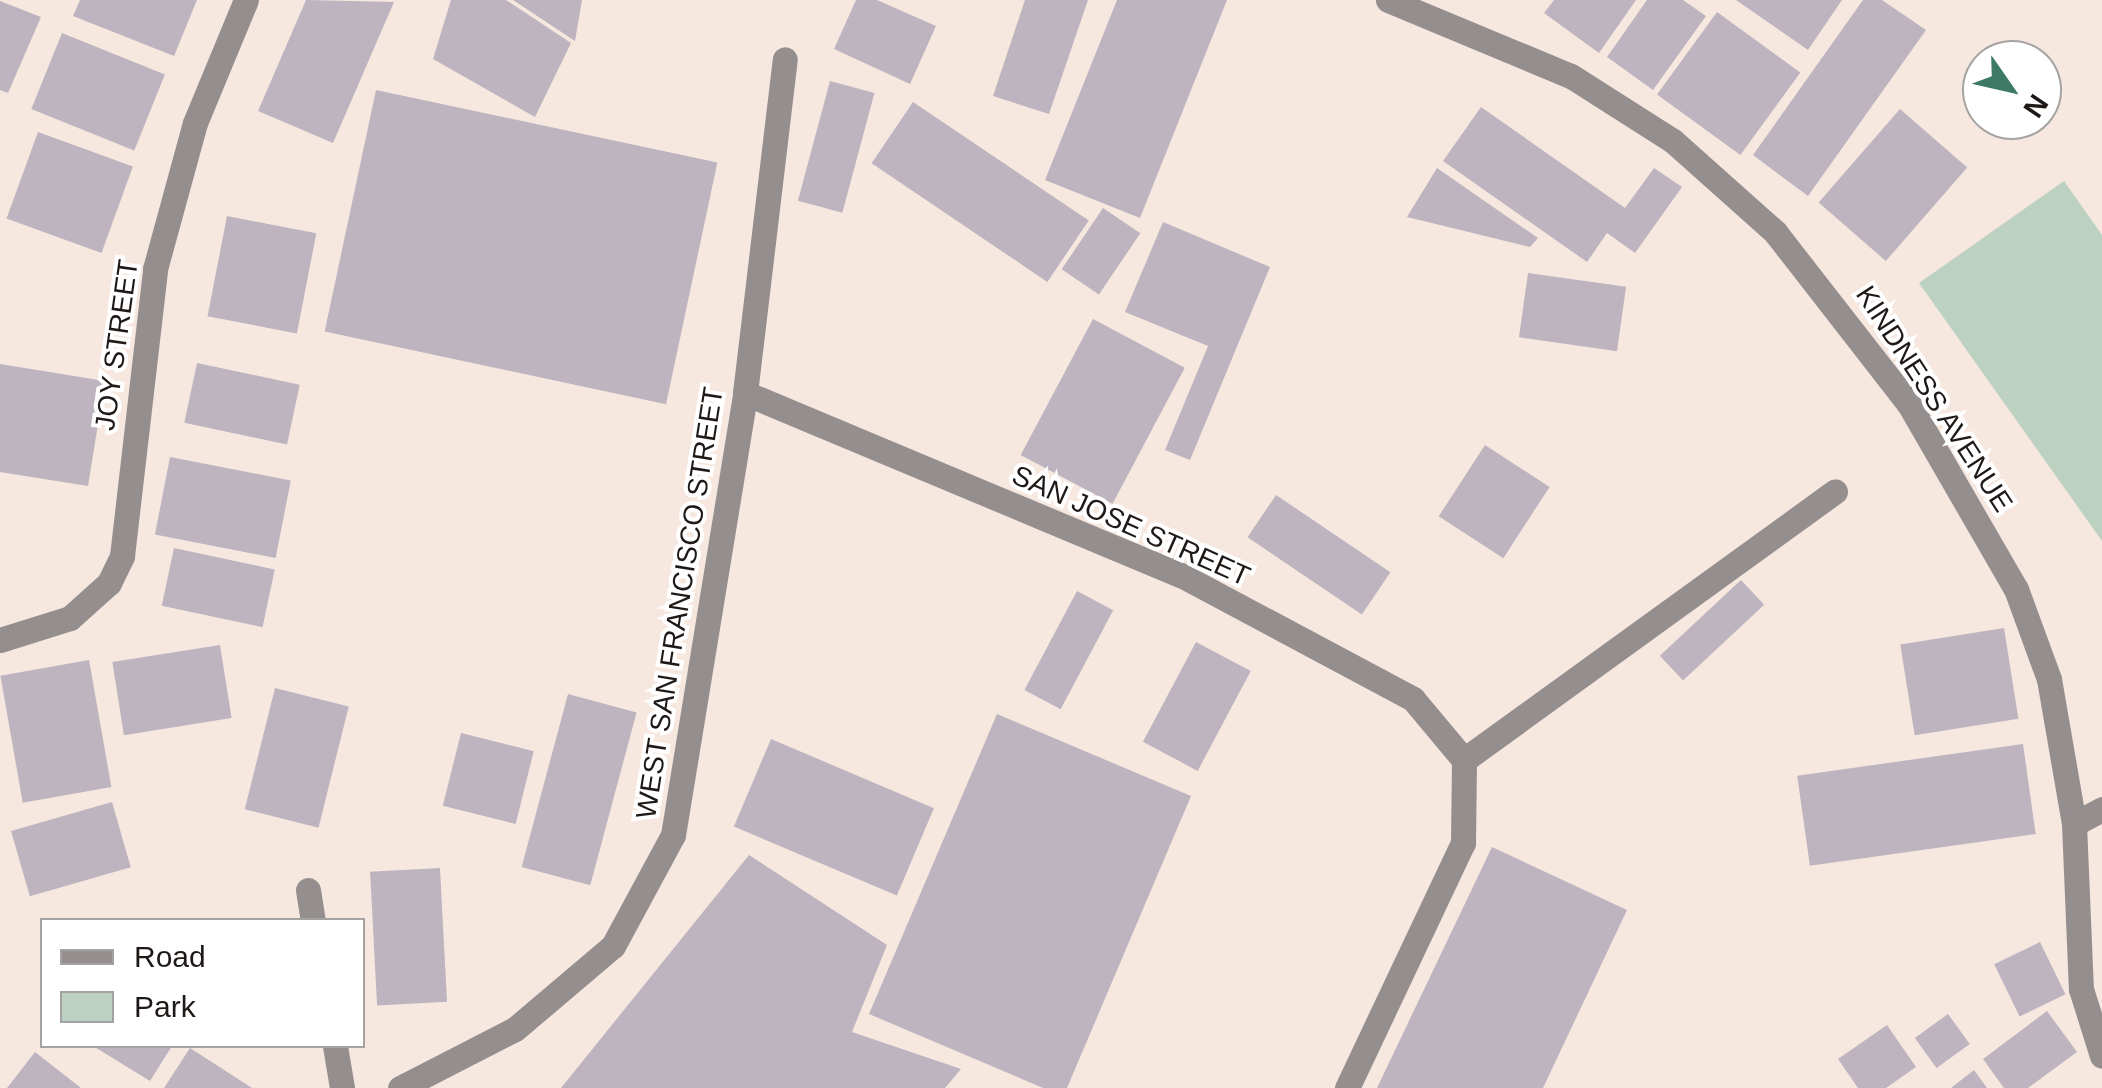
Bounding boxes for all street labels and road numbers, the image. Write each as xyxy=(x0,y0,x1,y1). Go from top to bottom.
street label: JOY STREET xyxy=(88,257,146,433)
street label: KINDNESS AVENUE xyxy=(1848,279,2020,519)
street label: WEST SAN FRANCISCO STREET xyxy=(629,384,731,822)
street label: SAN JOSE STREET xyxy=(1007,458,1255,594)

